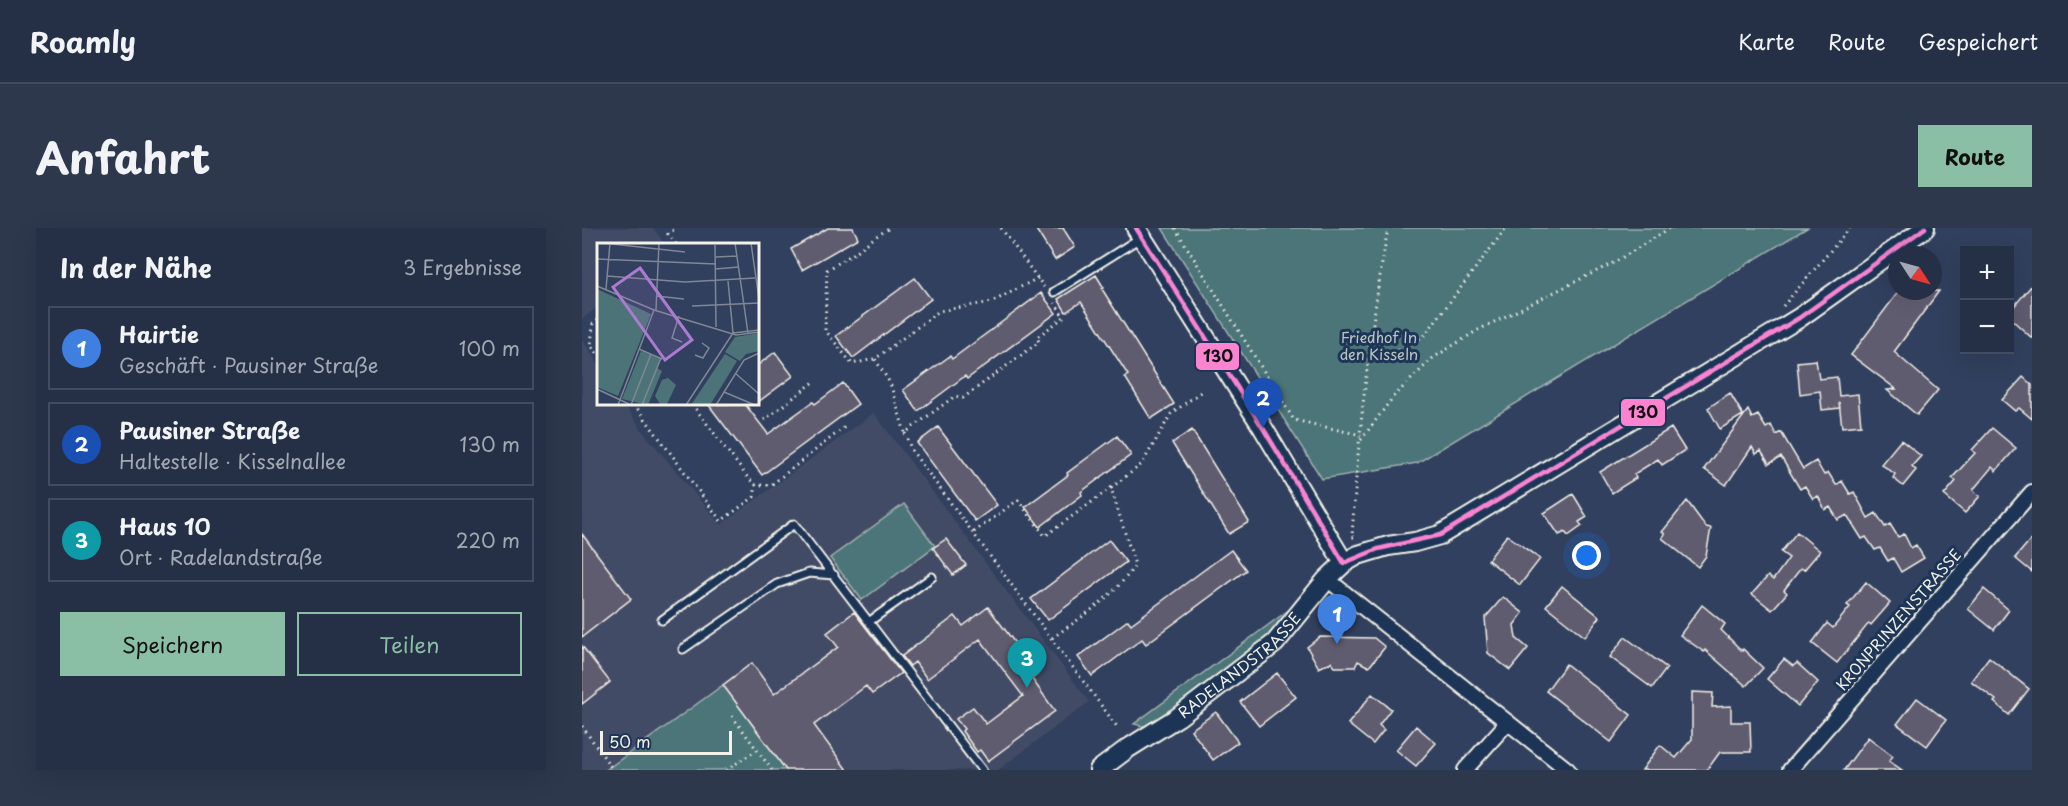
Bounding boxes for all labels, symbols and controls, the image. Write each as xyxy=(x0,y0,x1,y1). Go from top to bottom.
text: Roamly xyxy=(30,20,136,63)
text: Karte xyxy=(1738,25,1795,57)
text: Route xyxy=(1828,25,1886,57)
text: Gespeichert xyxy=(1919,25,2038,57)
text: Anfahrt xyxy=(36,125,210,188)
button: Route xyxy=(1918,125,2032,187)
inset map xyxy=(597,243,759,405)
north arrow xyxy=(1888,246,1942,300)
map controls xyxy=(1960,246,2014,354)
button: + xyxy=(1960,246,2014,300)
text: In der Nähe xyxy=(60,248,212,287)
text: 3 Ergebnisse xyxy=(403,252,522,282)
button: − xyxy=(1960,300,2014,354)
text: Hairtie xyxy=(119,317,199,350)
park label: Friedhof In den Kisseln xyxy=(1340,325,1418,365)
text: 1 xyxy=(77,333,86,363)
text: 100 m xyxy=(459,333,520,363)
line badge: 130 xyxy=(1195,342,1240,371)
text: 130 xyxy=(1203,343,1233,367)
text: Geschäft · Pausiner Straße xyxy=(119,350,378,380)
pin: 2 xyxy=(1244,378,1282,428)
line badge: 130 xyxy=(1620,398,1666,427)
text: 130 xyxy=(1628,399,1658,423)
text: Pausiner Straße xyxy=(119,413,300,446)
text: 2 xyxy=(74,429,89,459)
text: 130 m xyxy=(460,429,520,459)
text: Haltestelle · Kisselnallee xyxy=(119,446,346,476)
text: Haus 10 xyxy=(119,509,210,542)
text: 3 xyxy=(75,525,88,555)
text: 220 m xyxy=(456,525,520,555)
your location xyxy=(1572,541,1601,570)
text: Ort · Radelandstraße xyxy=(119,542,323,572)
street label: KRONPRINZENSTRASSE xyxy=(1830,543,1966,695)
pin: 1 xyxy=(1318,594,1356,644)
street label: RADELANDSTRASSE xyxy=(1173,607,1306,723)
button: Speichern xyxy=(60,612,285,676)
button: Teilen xyxy=(297,612,522,676)
pin: 3 xyxy=(1008,638,1046,688)
scale bar xyxy=(600,728,732,756)
text: 50 m xyxy=(609,729,650,753)

